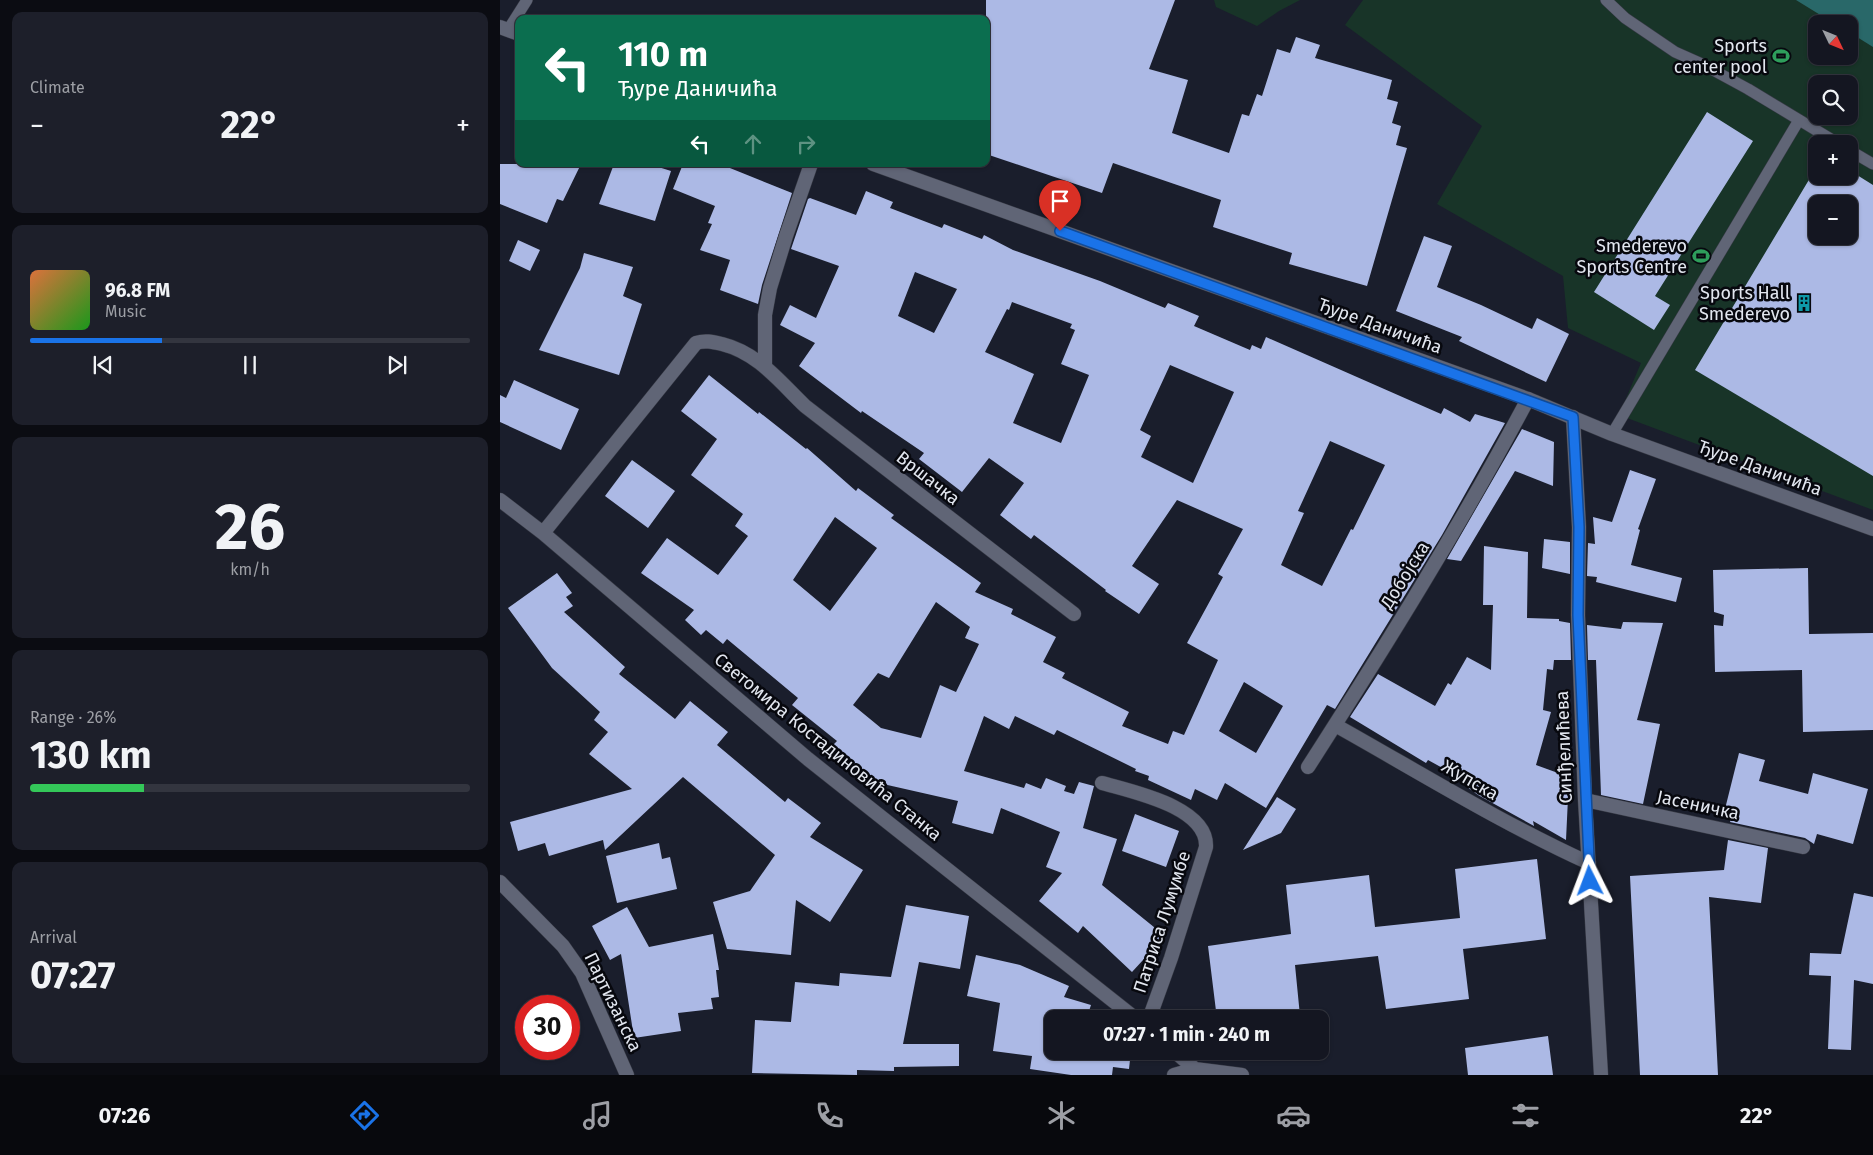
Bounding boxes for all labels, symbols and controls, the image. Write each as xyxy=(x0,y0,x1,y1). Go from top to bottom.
north arrow xyxy=(1808,15,1858,65)
map controls xyxy=(1808,15,1858,245)
text: 110 m xyxy=(618,33,708,75)
icon: left xyxy=(535,35,600,100)
place label: Sports center pool xyxy=(1674,35,1767,78)
sports icon: Sports center pool xyxy=(1771,46,1791,66)
text: Ђуре Даничића xyxy=(618,75,777,102)
button: search xyxy=(1808,75,1858,125)
text: Climate xyxy=(30,78,85,97)
text: 22° xyxy=(220,102,280,148)
text: − xyxy=(30,109,44,142)
text: + xyxy=(456,109,470,142)
icon: left xyxy=(686,130,714,158)
icon: ahead xyxy=(739,130,767,158)
icon: right xyxy=(792,130,820,158)
button: + xyxy=(1808,135,1858,185)
pin xyxy=(1039,180,1081,231)
icon: arrive xyxy=(1046,187,1074,215)
button: − xyxy=(1808,195,1858,245)
place label: Smederevo Sports Centre xyxy=(1577,235,1687,278)
sports icon: Smederevo Sports Centre xyxy=(1691,246,1711,266)
text: 96.8 FM xyxy=(105,279,170,302)
place label: Sports Hall Smederevo xyxy=(1699,282,1790,325)
street label: Ђуре Даничића xyxy=(1315,293,1445,359)
building icon: Sports Hall Smederevo xyxy=(1794,293,1814,313)
text: Music xyxy=(105,302,146,321)
icon: previous xyxy=(89,351,117,379)
icon: pause xyxy=(236,351,264,379)
icon: next xyxy=(383,351,411,379)
street label: Ђуре Даничића xyxy=(1695,435,1825,501)
street label: Вршачка xyxy=(892,446,964,510)
text: 26 xyxy=(215,488,285,566)
street label: Добојска xyxy=(1375,537,1434,613)
text: km/h xyxy=(230,560,270,579)
street label: Светомира Костадиновића Станка xyxy=(710,648,946,846)
street label: Синђелићева xyxy=(1551,690,1577,804)
text: Range · 26% xyxy=(30,708,116,727)
text: 130 km xyxy=(30,732,152,778)
street label: Жупска xyxy=(1438,755,1502,805)
street label: Јасеничка xyxy=(1655,786,1741,824)
street label: Патриса Лумумбе xyxy=(1129,848,1195,996)
position arrow xyxy=(1563,854,1615,906)
text: Arrival xyxy=(30,928,77,947)
street label: Партизанска xyxy=(579,949,647,1055)
text: 07:27 xyxy=(30,952,115,998)
speed limit sign: 30 xyxy=(515,995,580,1060)
text: 07:27 · 1 min · 240 m xyxy=(1103,1023,1270,1046)
icon: directions xyxy=(347,1098,382,1133)
icon: music xyxy=(580,1098,615,1133)
icon: phone xyxy=(812,1098,847,1133)
icon: climate xyxy=(1044,1098,1079,1133)
icon: car xyxy=(1276,1098,1311,1133)
icon: filters xyxy=(1508,1098,1543,1133)
text: 07:26 xyxy=(99,1102,150,1129)
text: 22° xyxy=(1740,1102,1774,1129)

